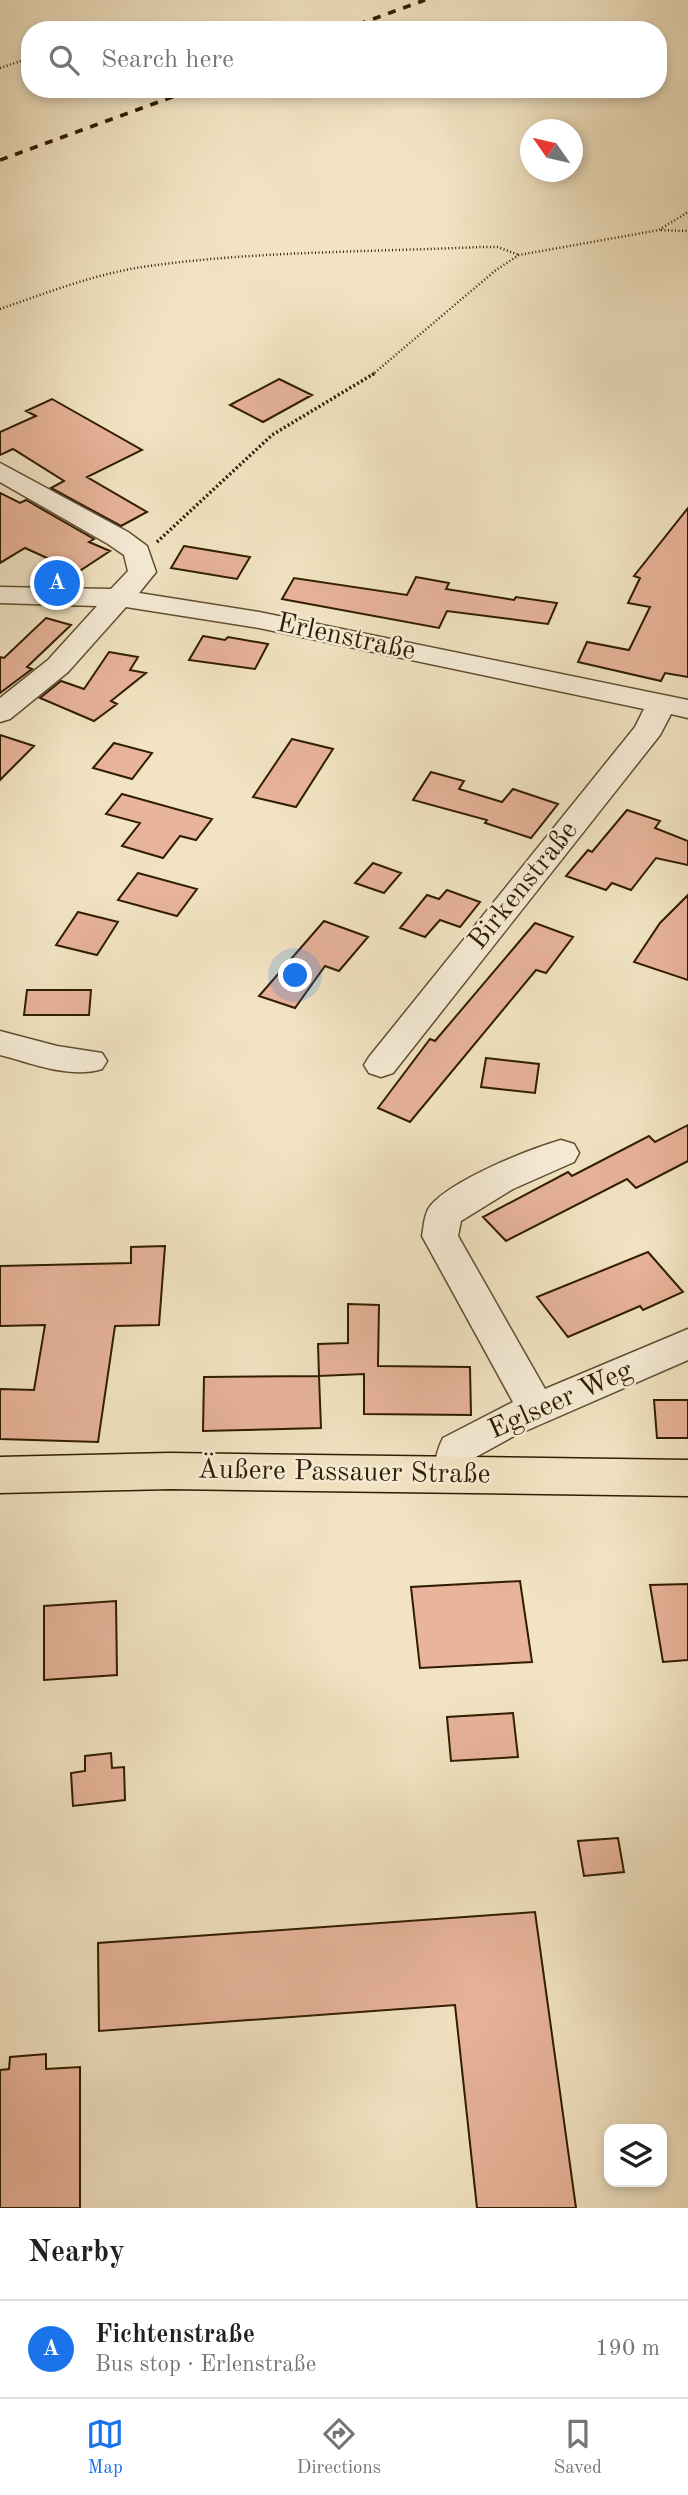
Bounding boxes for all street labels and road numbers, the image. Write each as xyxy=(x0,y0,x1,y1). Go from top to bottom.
street label: Erlenstraße xyxy=(274,610,418,666)
street label: Birkenstraße xyxy=(464,817,584,955)
street label: Eglseer Weg xyxy=(485,1357,637,1445)
street label: Äußere Passauer Straße xyxy=(197,1452,491,1490)

